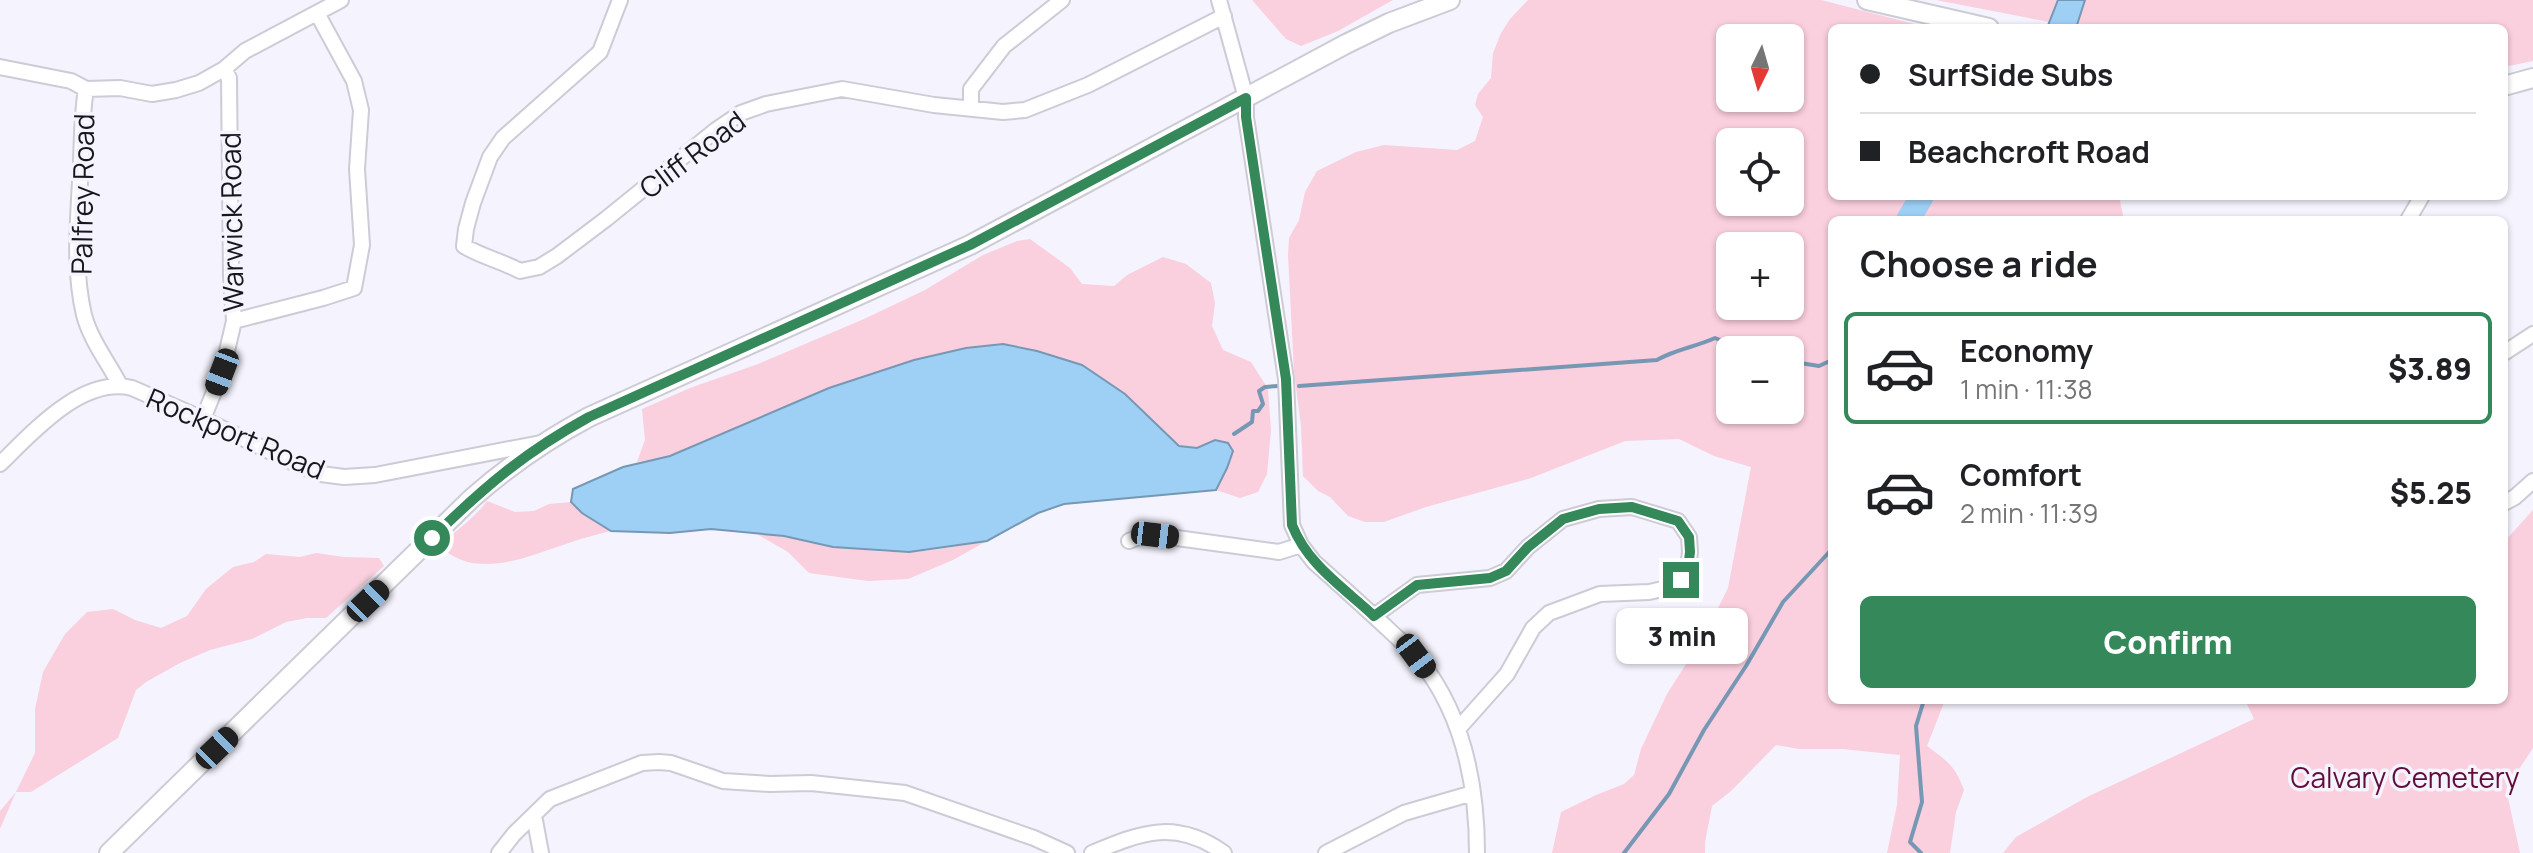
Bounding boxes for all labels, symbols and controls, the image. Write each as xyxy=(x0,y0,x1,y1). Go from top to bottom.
north arrow xyxy=(1716,24,1804,112)
map controls xyxy=(1716,24,1804,424)
text: SurfSide Subs xyxy=(1908,54,2113,95)
street label: Cliff Road xyxy=(631,102,753,206)
street label: Palfrey Road xyxy=(62,113,102,275)
button: locate xyxy=(1716,128,1804,216)
text: Beachcroft Road xyxy=(1908,131,2150,172)
street label: Warwick Road xyxy=(210,132,252,312)
button: + xyxy=(1716,232,1804,320)
text: Choose a ride xyxy=(1860,239,2098,288)
text: Economy xyxy=(1960,330,2093,371)
icon: car xyxy=(1864,332,1936,404)
button: − xyxy=(1716,336,1804,424)
car xyxy=(202,345,242,399)
text: $3.89 xyxy=(2388,348,2472,389)
text: 1 min · 11:38 xyxy=(1960,371,2093,407)
street label: Rockport Road xyxy=(141,378,331,488)
text: Comfort xyxy=(1960,454,2082,495)
icon: car xyxy=(1864,456,1936,528)
text: $5.25 xyxy=(2390,472,2472,513)
text: 2 min · 11:39 xyxy=(1960,495,2098,531)
route start xyxy=(414,520,450,556)
car xyxy=(1130,520,1180,550)
route end xyxy=(1663,562,1699,598)
car xyxy=(342,576,394,626)
button: Confirm xyxy=(1860,596,2476,688)
callout: 3 min xyxy=(1615,608,1747,664)
text: 3 min xyxy=(1648,618,1716,654)
car xyxy=(1392,630,1440,682)
car xyxy=(191,723,243,773)
park label: Calvary Cemetery xyxy=(2290,758,2520,796)

